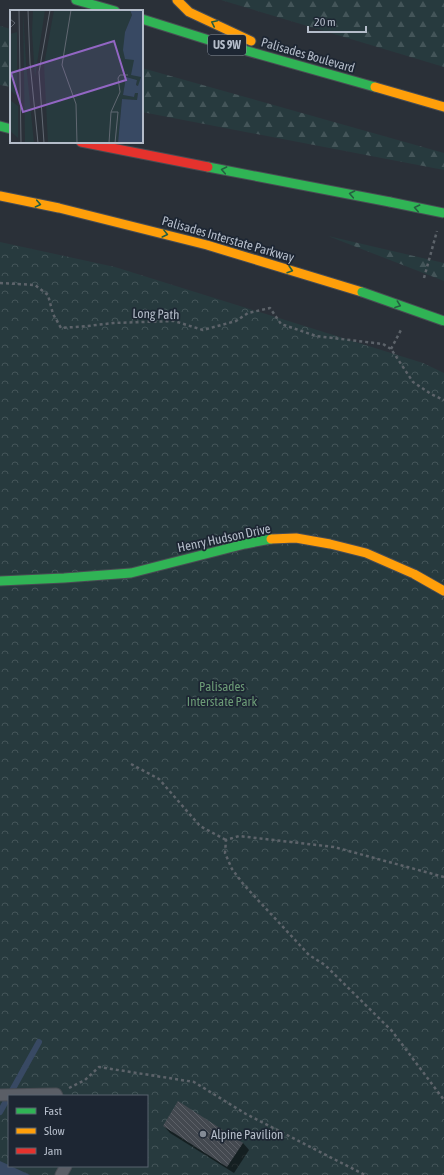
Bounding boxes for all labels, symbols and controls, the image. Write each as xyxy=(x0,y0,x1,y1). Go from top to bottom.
scale bar xyxy=(308,8,366,34)
inset map xyxy=(10,10,143,143)
text: 20 m xyxy=(314,15,336,29)
one-way arrow xyxy=(210,20,218,28)
street label: Palisades Boulevard xyxy=(260,34,356,76)
road number: US 9W xyxy=(208,35,246,55)
one-way arrow xyxy=(221,166,228,174)
one-way arrow xyxy=(349,191,355,199)
one-way arrow xyxy=(35,200,41,208)
one-way arrow xyxy=(414,204,420,212)
street label: Palisades Interstate Parkway xyxy=(160,213,297,265)
one-way arrow xyxy=(161,230,168,238)
one-way arrow xyxy=(286,265,293,274)
one-way arrow xyxy=(395,300,402,309)
street label: Long Path xyxy=(132,306,180,322)
street label: Henry Hudson Drive xyxy=(176,521,272,555)
park label: Palisades Interstate Park xyxy=(187,679,257,709)
legend xyxy=(8,1095,148,1167)
text: Fast xyxy=(44,1104,62,1118)
text: Slow xyxy=(44,1124,65,1138)
place label: Alpine Pavilion xyxy=(211,1127,283,1142)
marker: Alpine Pavilion xyxy=(198,1129,208,1139)
text: Jam xyxy=(44,1144,62,1158)

